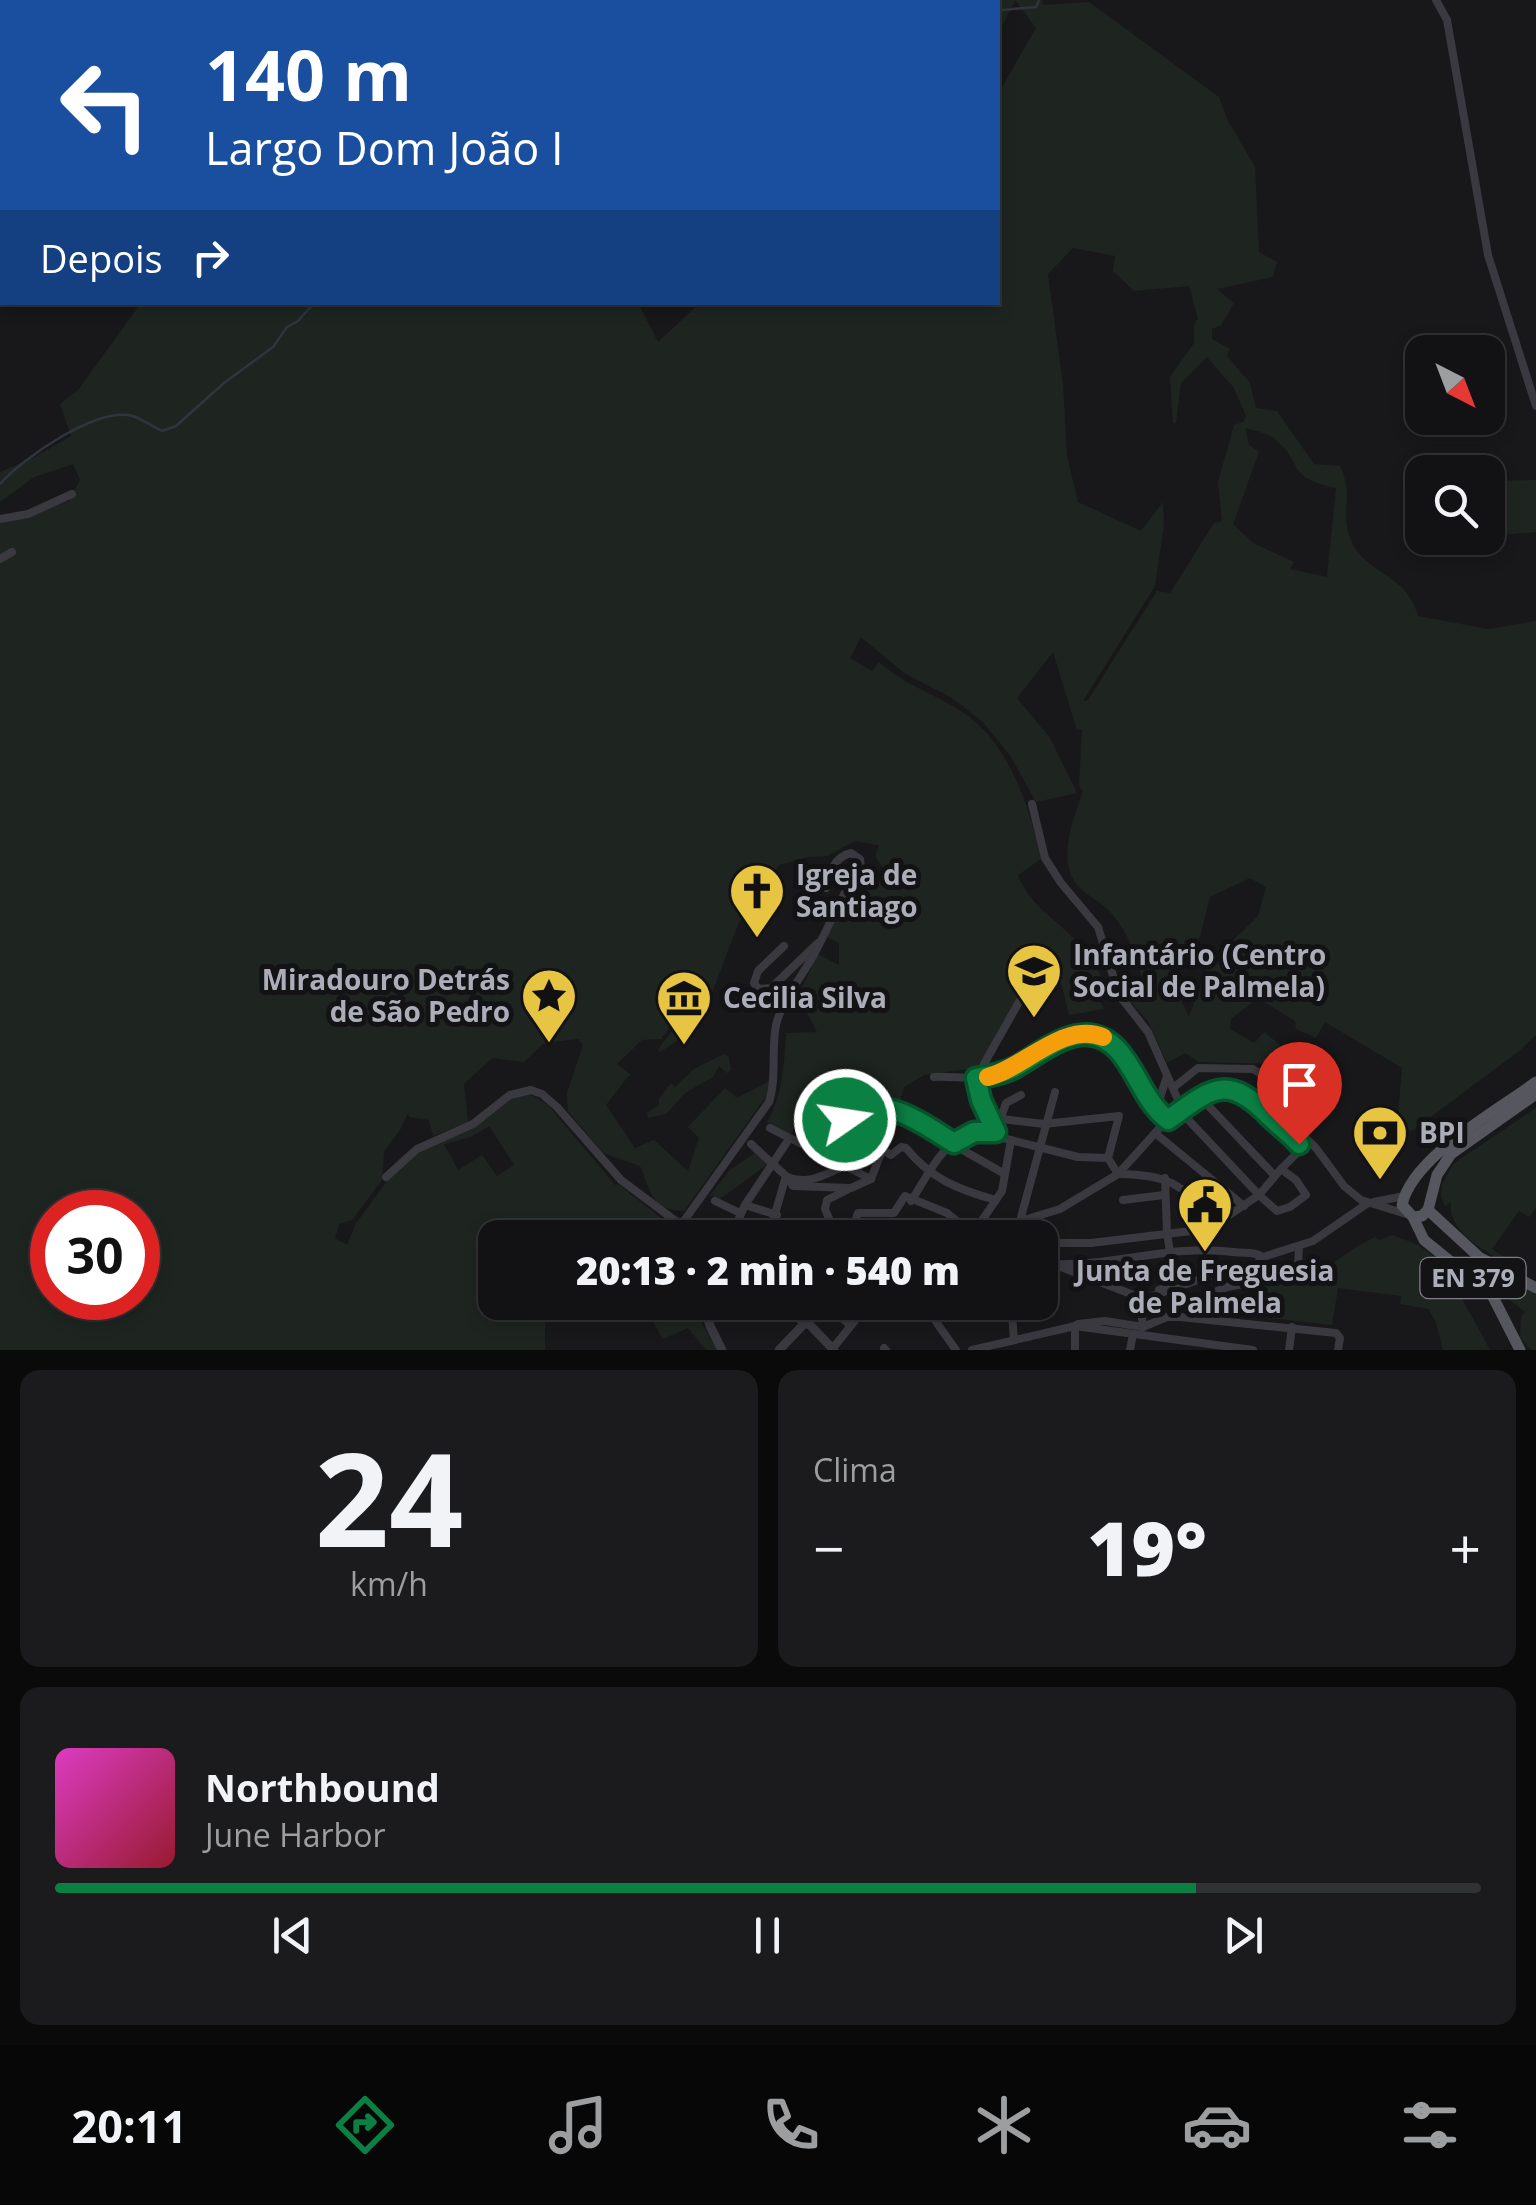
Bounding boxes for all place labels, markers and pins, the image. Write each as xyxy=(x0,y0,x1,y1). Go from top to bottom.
place label: Igreja de Santiago xyxy=(796,855,918,925)
church icon: Igreja de Santiago xyxy=(727,861,787,940)
place label: Infantário (Centro Social de Palmela) xyxy=(1073,935,1326,1005)
school or university icon: Infantário (Centro Social de Palmela) xyxy=(1004,941,1064,1020)
place label: Miradouro Detrás de São Pedro xyxy=(262,960,510,1030)
place icon: Miradouro Detrás de São Pedro xyxy=(519,966,579,1045)
museum icon: Cecilia Silva xyxy=(654,968,714,1047)
place label: Cecilia Silva xyxy=(723,978,887,1016)
pin xyxy=(1257,1042,1342,1145)
bank icon: BPI xyxy=(1350,1103,1410,1182)
place label: BPI xyxy=(1419,1113,1465,1151)
public building icon: Junta de Freguesia de Palmela xyxy=(1175,1175,1235,1254)
place label: Junta de Freguesia de Palmela xyxy=(1073,1251,1334,1321)

